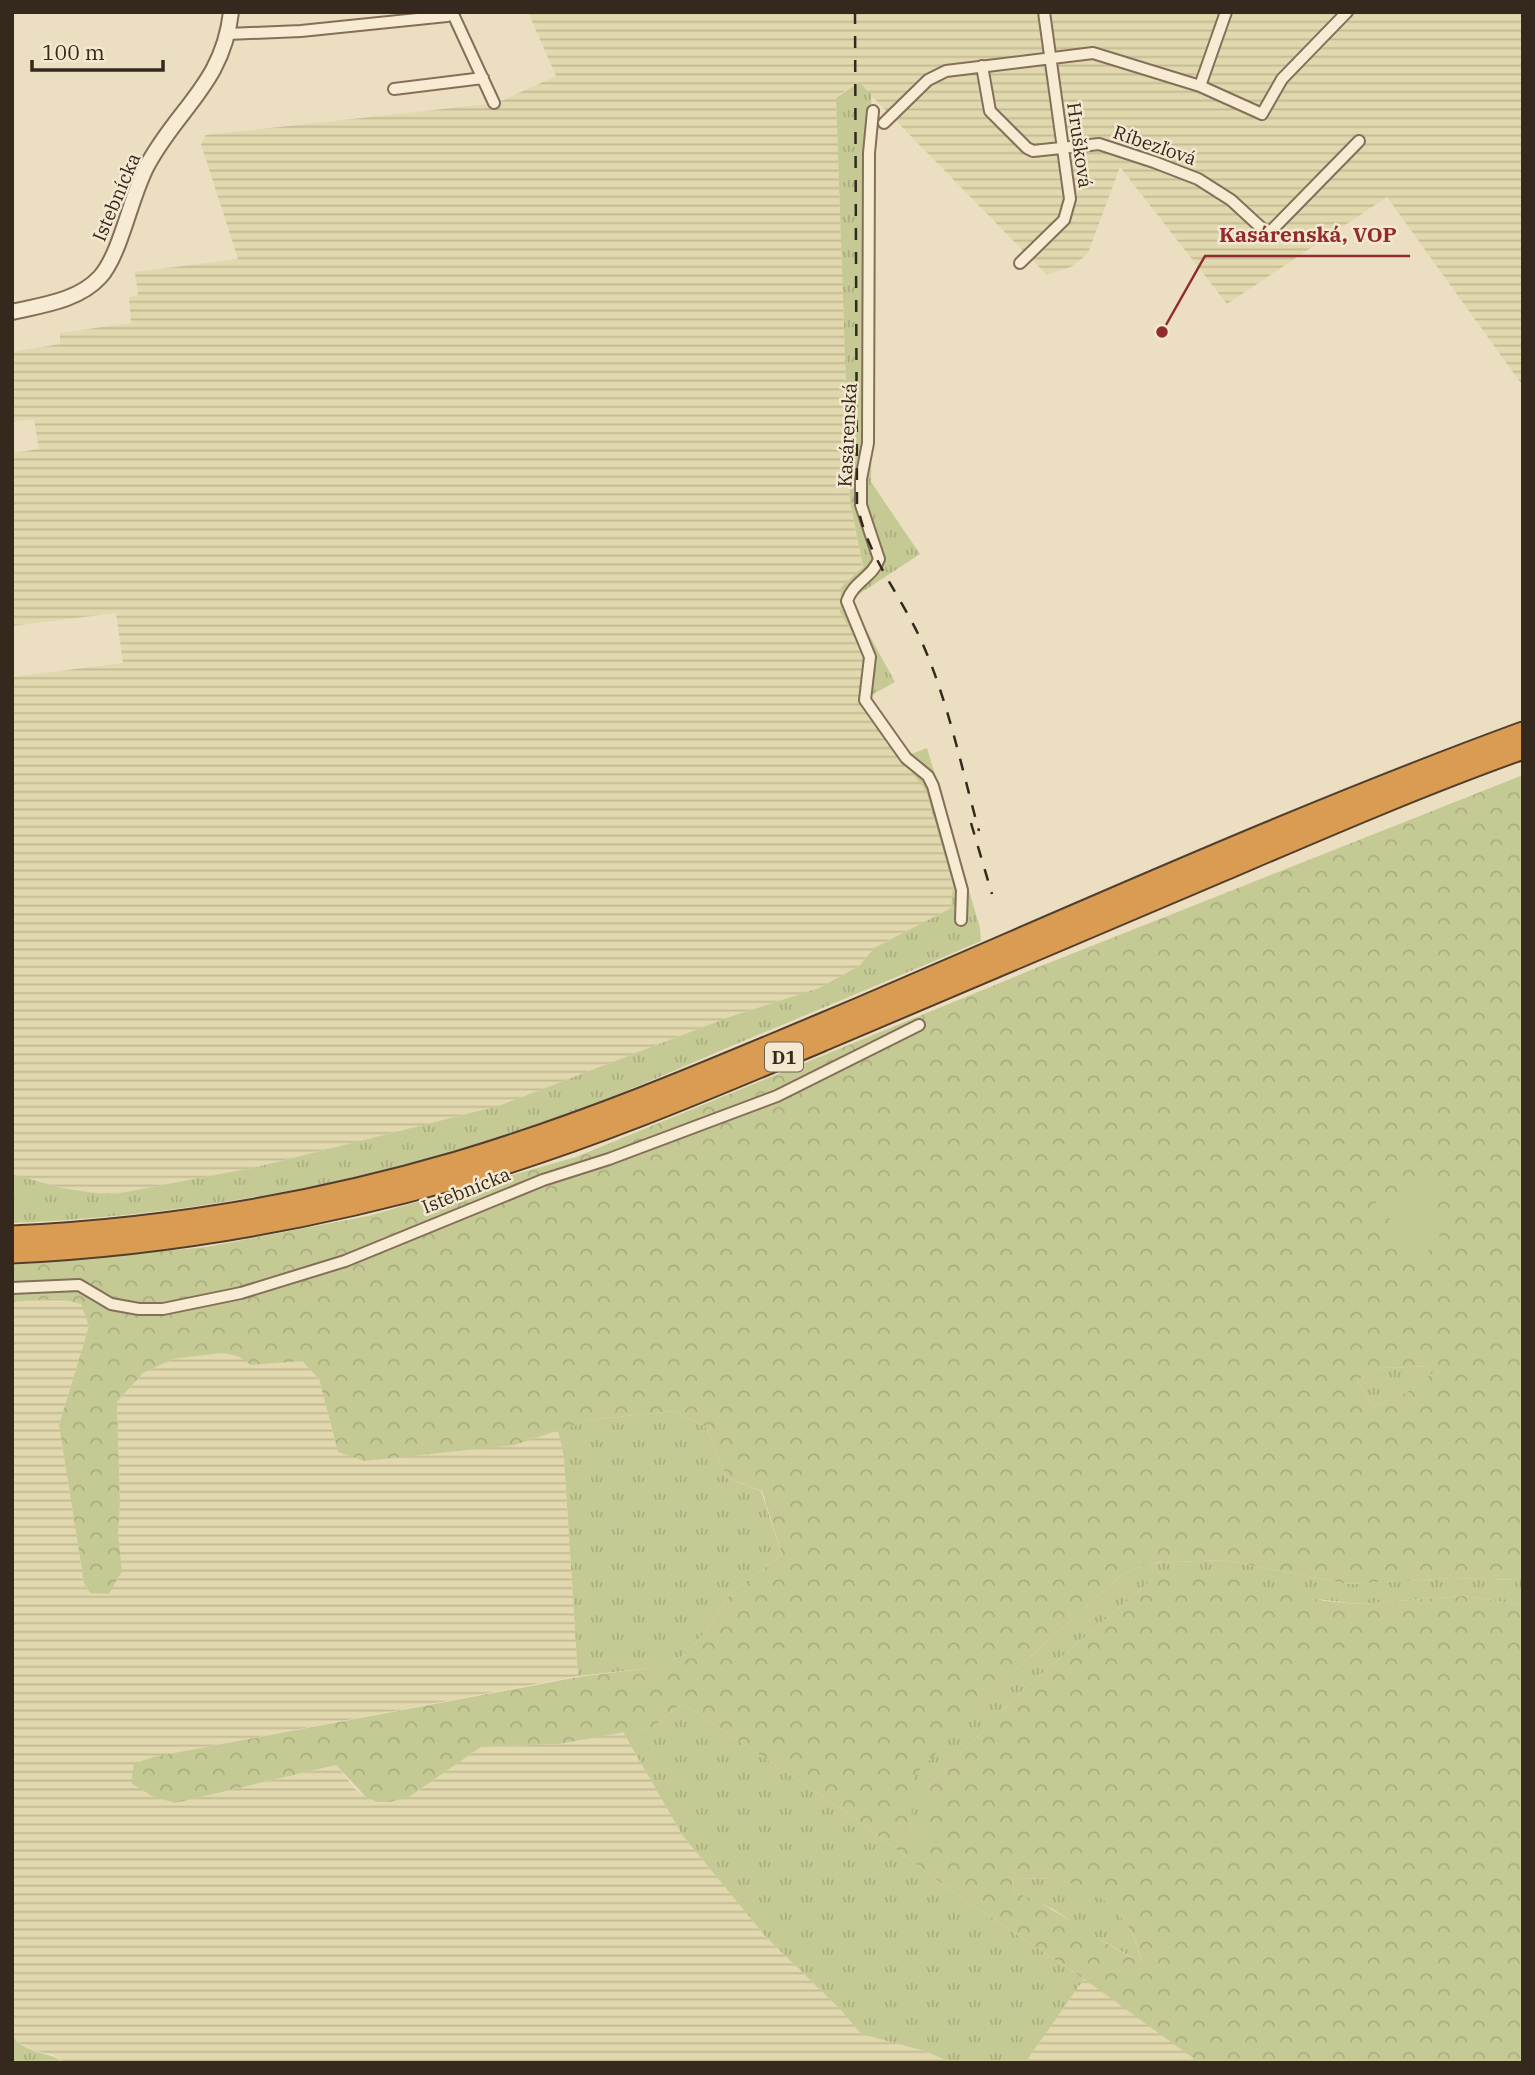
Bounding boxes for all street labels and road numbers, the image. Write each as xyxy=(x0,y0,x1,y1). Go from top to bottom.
street label: Hrušková xyxy=(1062,101,1098,189)
street label: Ríbezľová xyxy=(1110,120,1200,170)
street label: Istebnícka xyxy=(87,149,145,245)
street label: Kasárenská xyxy=(832,382,862,488)
road number: D1 xyxy=(765,1042,803,1072)
street label: Istebnícka xyxy=(418,1161,514,1219)

